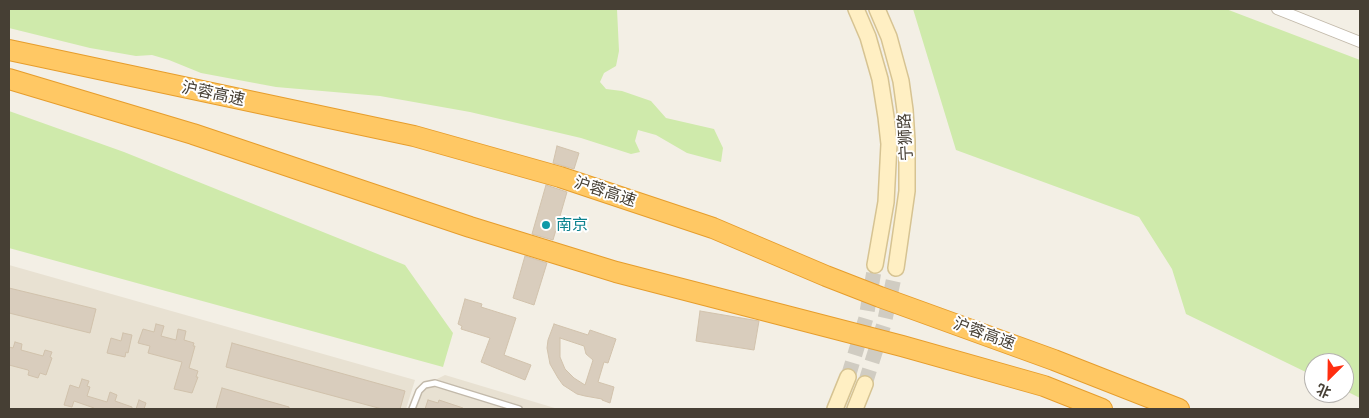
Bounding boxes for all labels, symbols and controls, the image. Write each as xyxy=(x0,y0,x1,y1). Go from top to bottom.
street label: 沪蓉高速 xyxy=(180,78,246,110)
street label: 宁狮路 xyxy=(895,113,917,161)
street label: 沪蓉高速 xyxy=(572,173,638,211)
place label: 南京 xyxy=(556,215,588,235)
marker: 南京 xyxy=(540,219,552,231)
street label: 沪蓉高速 xyxy=(951,314,1017,354)
north arrow xyxy=(1304,353,1354,403)
text: 北 xyxy=(1314,380,1333,402)

